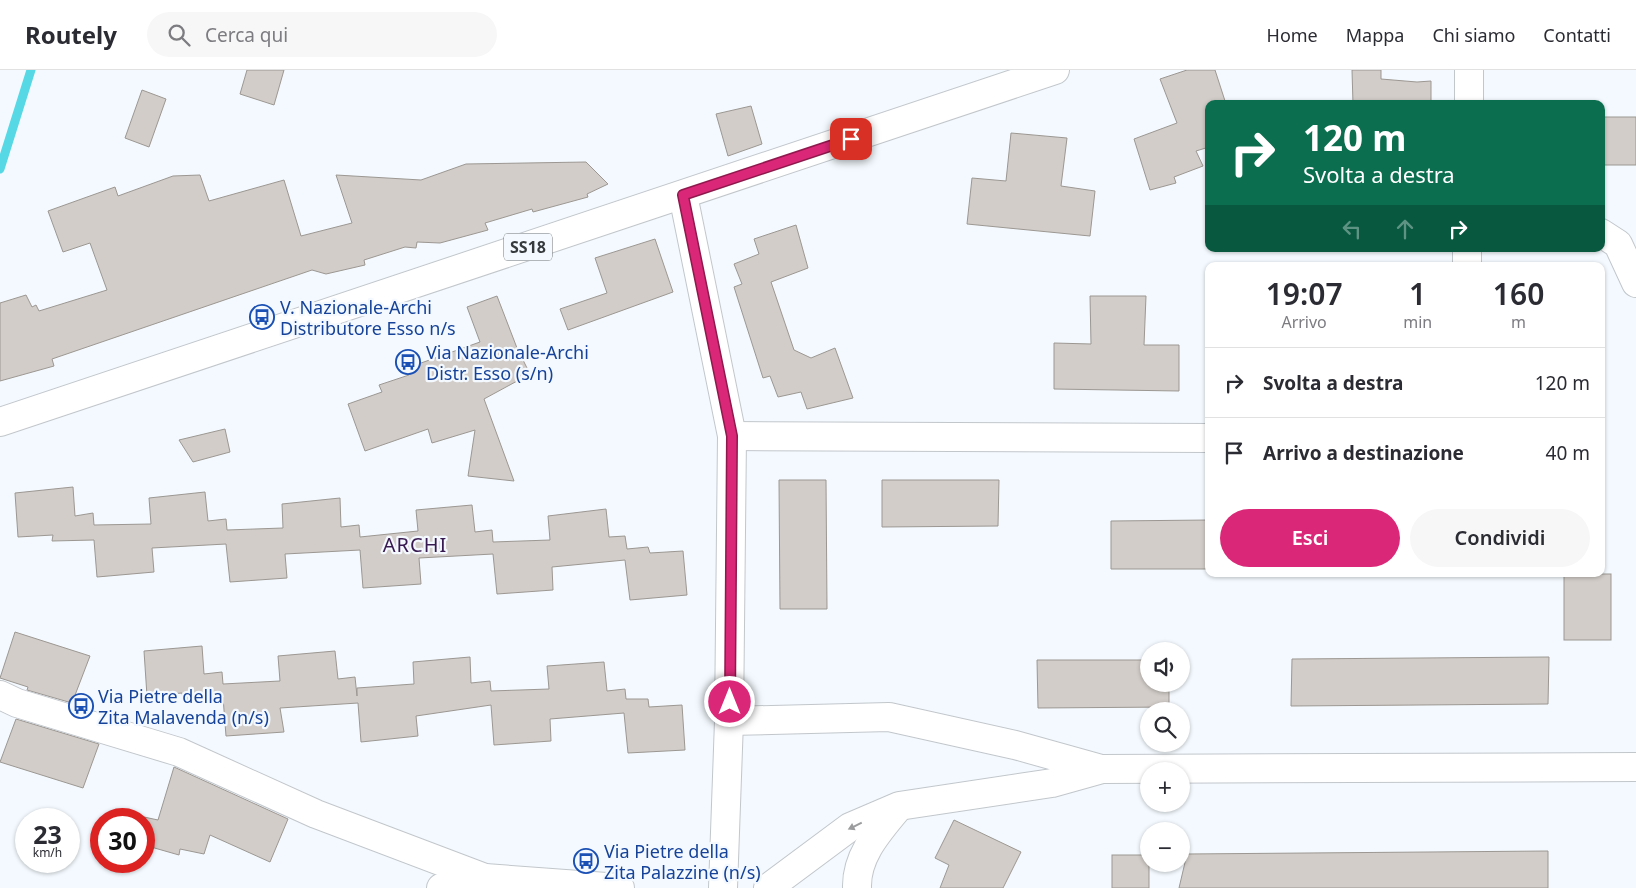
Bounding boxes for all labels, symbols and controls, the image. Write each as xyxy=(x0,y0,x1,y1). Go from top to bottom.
search box xyxy=(147,12,497,57)
text: Routely xyxy=(25,18,117,51)
icon: search xyxy=(165,21,193,49)
text: Cerca qui xyxy=(205,22,288,48)
text: Home xyxy=(1267,23,1318,47)
text: Mappa xyxy=(1346,23,1404,47)
text: Chi siamo xyxy=(1432,23,1515,47)
text: Contatti xyxy=(1543,23,1611,47)
text: 120 m xyxy=(1303,114,1406,161)
pin xyxy=(830,118,872,160)
icon: right xyxy=(1220,120,1285,185)
icon: arrive xyxy=(837,125,865,153)
text: Svolta a destra xyxy=(1303,159,1455,189)
icon: left xyxy=(1338,215,1366,243)
icon: ahead xyxy=(1391,215,1419,243)
icon: right xyxy=(1444,215,1472,243)
road number: SS18 xyxy=(504,233,552,260)
text: 19:07 xyxy=(1266,273,1343,314)
text: 1 xyxy=(1409,273,1426,314)
text: 160 xyxy=(1493,273,1544,314)
place label: V. Nazionale-Archi Distributore Esso n/s xyxy=(280,295,456,340)
bus stop icon: V. Nazionale-Archi Distributore Esso n/s xyxy=(249,304,275,330)
text: Arrivo xyxy=(1281,311,1327,333)
text: min xyxy=(1403,311,1432,333)
text: m xyxy=(1511,311,1526,333)
place label: Via Nazionale-Archi Distr. Esso (s/n) xyxy=(426,340,589,385)
bus stop icon: Via Nazionale-Archi Distr. Esso (s/n) xyxy=(395,349,421,375)
icon: right xyxy=(1220,369,1248,397)
text: Svolta a destra xyxy=(1263,370,1403,396)
text: 120 m xyxy=(1535,370,1590,396)
icon: arrive xyxy=(1220,439,1248,467)
text: Arrivo a destinazione xyxy=(1263,440,1464,466)
text: 40 m xyxy=(1546,440,1590,466)
button: Esci xyxy=(1220,509,1400,567)
button: Condividi xyxy=(1410,509,1590,567)
district label: ARCHI xyxy=(383,531,447,558)
map controls xyxy=(1140,642,1190,872)
button: sound xyxy=(1140,642,1190,692)
position arrow xyxy=(703,675,755,727)
place label: Via Pietre della Zita Malavenda (n/s) xyxy=(98,684,269,729)
bus stop icon: Via Pietre della Zita Malavenda (n/s) xyxy=(68,693,94,719)
button: search xyxy=(1140,702,1190,752)
button: + xyxy=(1140,762,1190,812)
speed limit sign: 30 xyxy=(90,808,155,873)
text: 23 xyxy=(33,817,62,851)
one-way arrow xyxy=(847,821,862,830)
button: − xyxy=(1140,822,1190,872)
place label: Via Pietre della Zita Palazzine (n/s) xyxy=(604,839,761,884)
text: km/h xyxy=(33,844,62,861)
bus stop icon: Via Pietre della Zita Palazzine (n/s) xyxy=(573,848,599,874)

